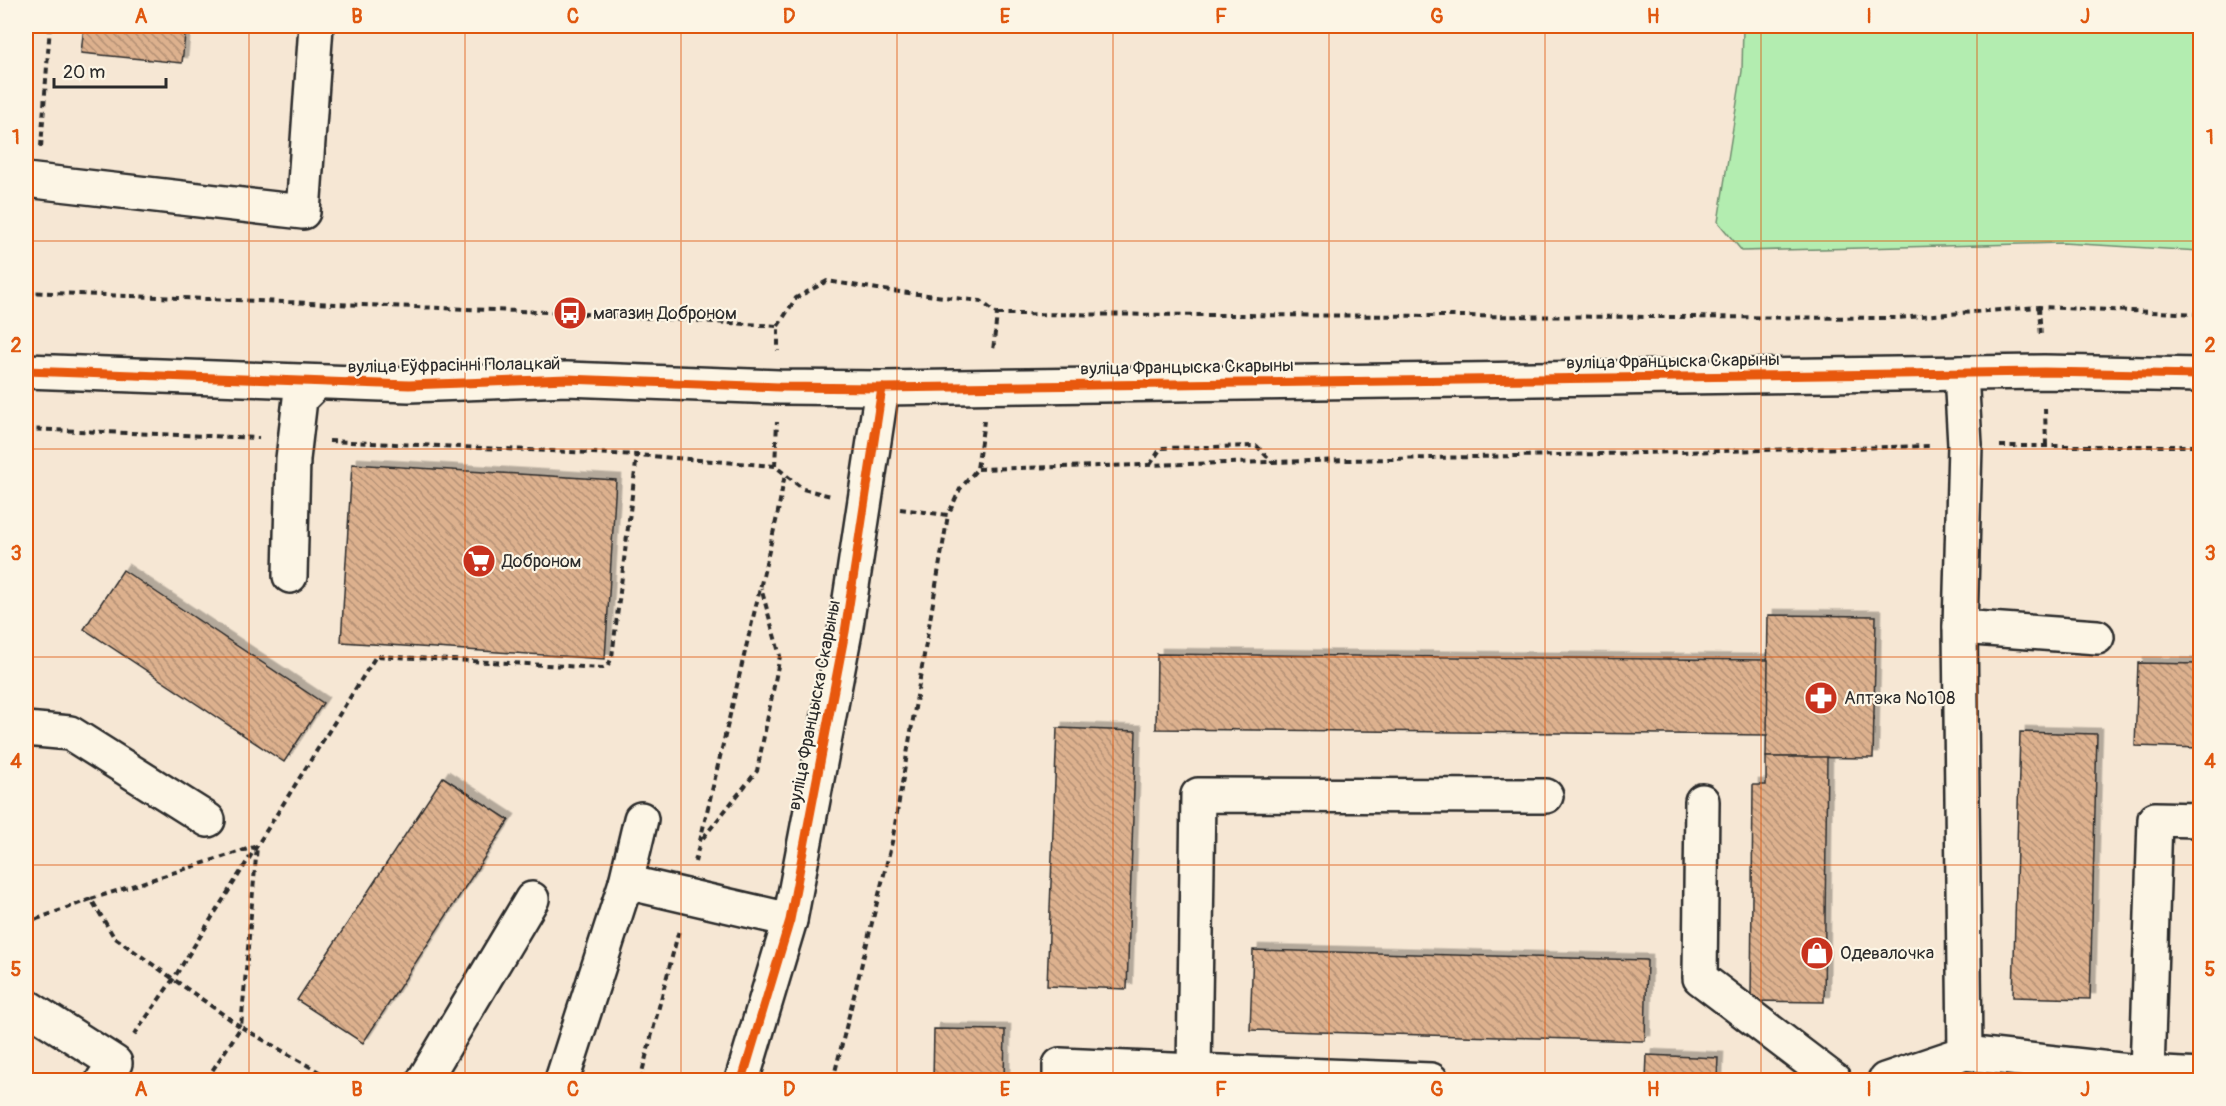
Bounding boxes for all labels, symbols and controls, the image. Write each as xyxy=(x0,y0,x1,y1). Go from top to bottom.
text: A xyxy=(135,4,148,29)
text: B xyxy=(351,4,363,29)
text: C xyxy=(567,4,579,29)
text: D xyxy=(783,4,796,29)
text: E xyxy=(1000,4,1011,29)
text: F xyxy=(1215,4,1227,29)
text: G xyxy=(1430,4,1444,29)
text: H xyxy=(1647,4,1660,29)
text: I xyxy=(1866,4,1872,29)
text: J xyxy=(2080,4,2090,29)
scale bar xyxy=(54,51,166,89)
text: 20 m xyxy=(63,61,105,84)
text: 1 xyxy=(12,125,20,150)
text: 1 xyxy=(2206,125,2214,150)
bus stop icon: магазин Доброном xyxy=(552,295,588,331)
place label: магазин Доброном xyxy=(593,302,737,325)
text: 2 xyxy=(10,333,22,358)
text: 2 xyxy=(2204,333,2216,358)
street label: вуліца Францыска Скарыны xyxy=(1566,348,1780,375)
street label: вуліца Еўфрасінні Полацкай xyxy=(347,352,561,379)
street label: вуліца Францыска Скарыны xyxy=(1080,354,1294,381)
text: 3 xyxy=(10,541,22,566)
text: 3 xyxy=(2204,541,2216,566)
supermarket icon: Доброном xyxy=(461,543,497,579)
place label: Доброном xyxy=(501,550,581,573)
street label: вуліца Францыска Скарыны xyxy=(783,598,846,812)
pharmacy icon: Аптэка №108 xyxy=(1803,680,1839,716)
place label: Аптэка №108 xyxy=(1844,687,1955,710)
text: 4 xyxy=(10,749,22,774)
text: 4 xyxy=(2204,749,2216,774)
shop icon: Одевалочка xyxy=(1799,935,1835,971)
place label: Одевалочка xyxy=(1840,942,1934,965)
text: 5 xyxy=(11,957,22,982)
text: 5 xyxy=(2205,957,2216,982)
text: A xyxy=(135,1077,148,1102)
text: B xyxy=(351,1077,363,1102)
text: C xyxy=(567,1077,579,1102)
text: D xyxy=(783,1077,796,1102)
text: E xyxy=(1000,1077,1011,1102)
text: F xyxy=(1215,1077,1227,1102)
text: G xyxy=(1430,1077,1444,1102)
text: H xyxy=(1647,1077,1660,1102)
text: I xyxy=(1866,1077,1872,1102)
text: J xyxy=(2080,1077,2090,1102)

